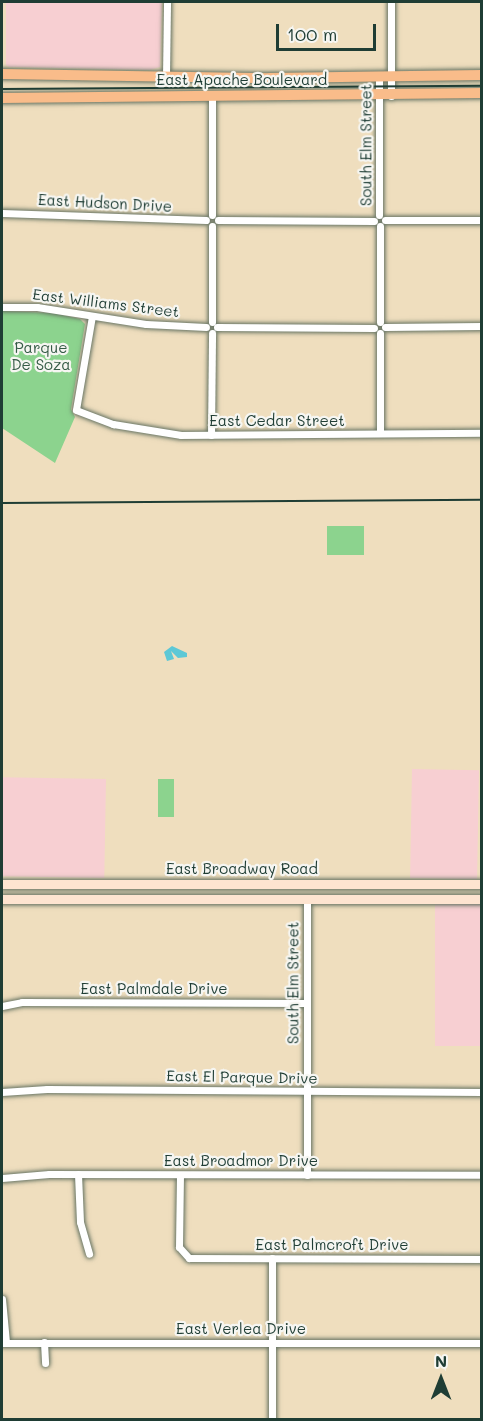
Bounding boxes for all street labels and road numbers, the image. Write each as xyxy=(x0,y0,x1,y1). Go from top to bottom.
street label: East Apache Boulevard xyxy=(157,71,327,89)
street label: South Elm Street xyxy=(357,84,375,206)
street label: East Hudson Drive xyxy=(38,191,172,215)
street label: East Williams Street xyxy=(32,285,180,321)
street label: East Cedar Street xyxy=(209,412,345,430)
street label: East Broadway Road xyxy=(166,860,318,878)
street label: South Elm Street xyxy=(284,922,302,1044)
street label: East Palmdale Drive xyxy=(80,980,228,998)
street label: East El Parque Drive xyxy=(166,1067,318,1087)
street label: East Broadmor Drive xyxy=(164,1152,318,1170)
street label: East Palmcroft Drive xyxy=(256,1236,408,1254)
street label: East Verlea Drive xyxy=(176,1320,306,1338)

